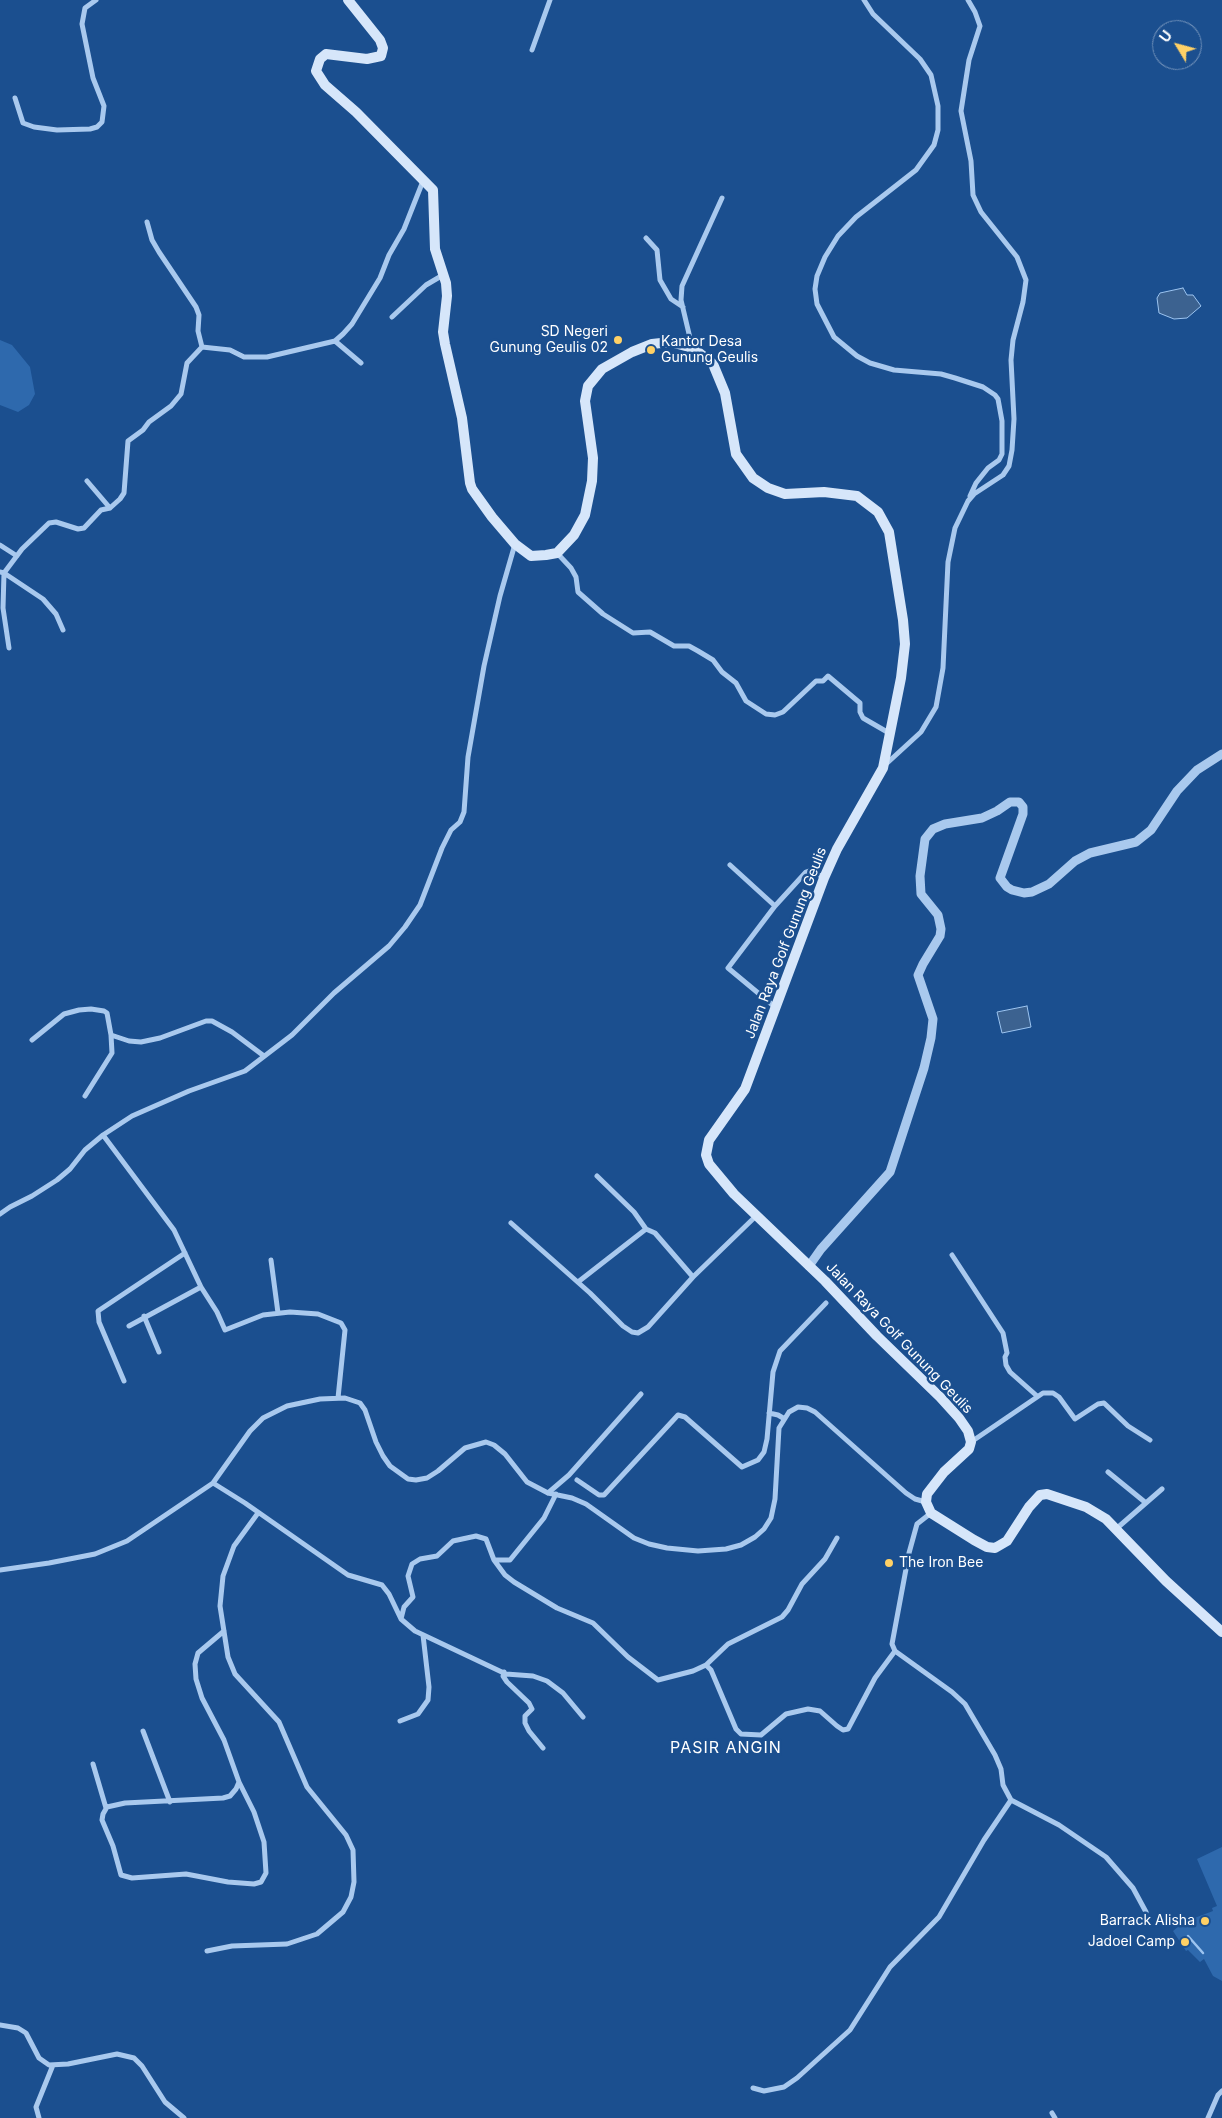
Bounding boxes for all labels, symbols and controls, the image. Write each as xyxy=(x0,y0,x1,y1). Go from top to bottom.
north arrow xyxy=(1152,20,1202,70)
text: U xyxy=(1156,27,1175,45)
place label: SD Negeri Gunung Geulis 02 xyxy=(490,324,608,357)
marker: SD Negeri Gunung Geulis 02 xyxy=(612,334,624,346)
place label: Kantor Desa Gunung Geulis xyxy=(661,334,758,367)
marker: Kantor Desa Gunung Geulis xyxy=(645,344,657,356)
street label: Jalan Raya Golf Gunung Geulis xyxy=(742,845,830,1041)
street label: Jalan Raya Golf Gunung Geulis xyxy=(822,1259,976,1417)
place label: The Iron Bee xyxy=(899,1555,983,1571)
marker: The Iron Bee xyxy=(883,1557,895,1569)
district label: PASIR ANGIN xyxy=(669,1738,783,1758)
place label: Barrack Alisha xyxy=(1100,1913,1195,1929)
marker: Barrack Alisha xyxy=(1199,1915,1211,1927)
place label: Jadoel Camp xyxy=(1088,1934,1175,1950)
marker: Jadoel Camp xyxy=(1179,1936,1191,1948)

